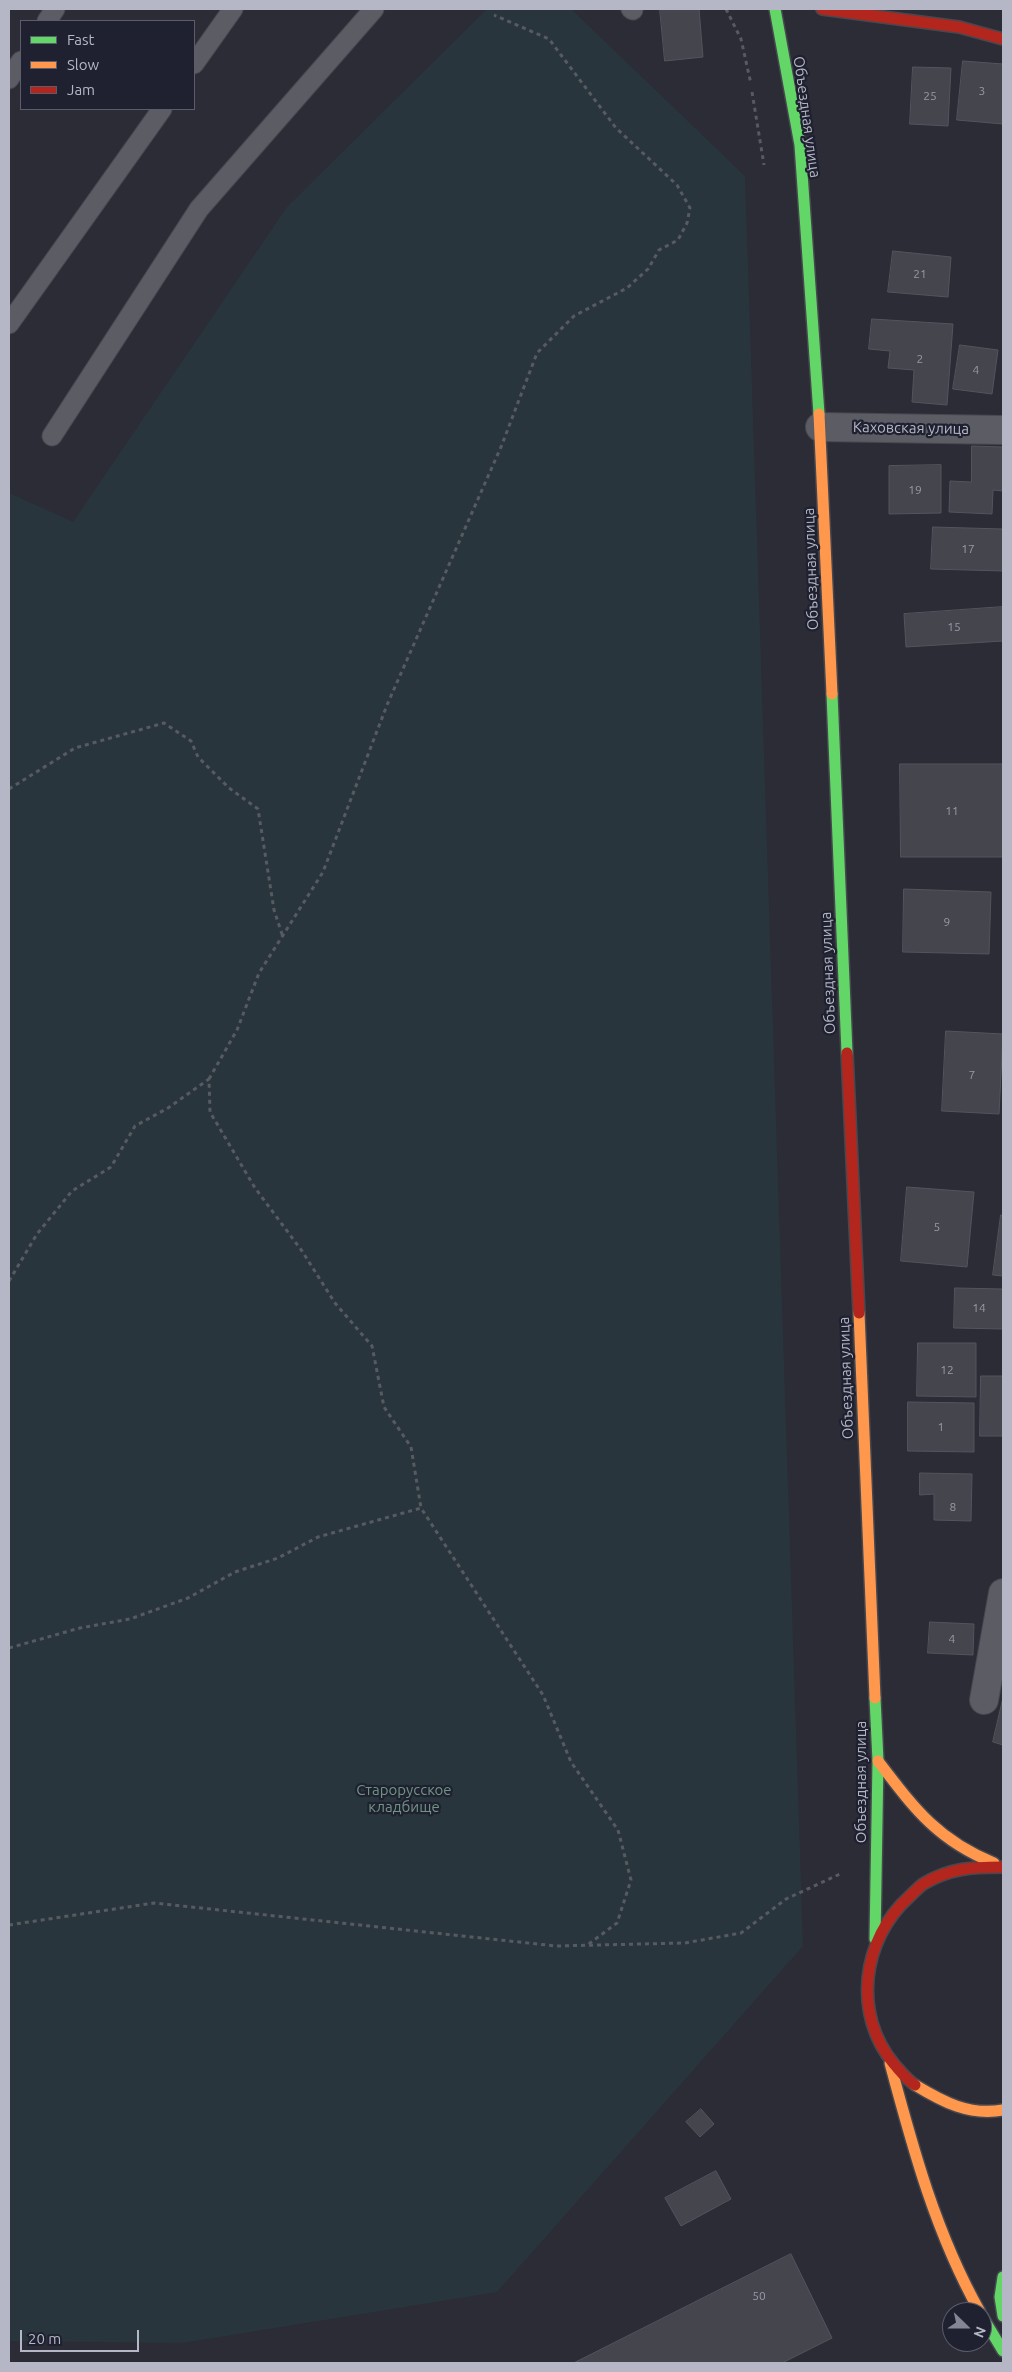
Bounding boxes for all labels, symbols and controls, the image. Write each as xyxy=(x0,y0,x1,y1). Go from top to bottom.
legend xyxy=(20,20,195,110)
text: Fast xyxy=(67,31,94,48)
street label: Объездная улица xyxy=(790,55,824,179)
text: Slow xyxy=(67,56,99,73)
text: Jam xyxy=(67,81,95,98)
house number: 3 xyxy=(979,84,985,98)
house number: 25 xyxy=(923,89,937,103)
house number: 21 xyxy=(913,267,927,281)
house number: 2 xyxy=(917,352,923,366)
house number: 4 xyxy=(973,363,979,377)
street label: Каховская улица xyxy=(853,418,969,438)
house number: 19 xyxy=(908,483,922,497)
street label: Объездная улица xyxy=(800,507,822,631)
house number: 17 xyxy=(961,542,975,556)
house number: 15 xyxy=(947,620,961,634)
house number: 11 xyxy=(945,804,959,818)
street label: Объездная улица xyxy=(817,911,839,1035)
house number: 9 xyxy=(944,915,950,929)
house number: 7 xyxy=(969,1068,975,1082)
house number: 5 xyxy=(934,1220,940,1234)
house number: 14 xyxy=(972,1301,986,1315)
street label: Объездная улица xyxy=(835,1316,857,1440)
house number: 12 xyxy=(940,1363,954,1377)
house number: 1 xyxy=(938,1420,944,1434)
house number: 8 xyxy=(950,1500,956,1514)
house number: 4 xyxy=(949,1632,955,1646)
street label: Объездная улица xyxy=(852,1721,870,1843)
park label: Старорусское кладбище xyxy=(356,1781,452,1816)
house number: 50 xyxy=(752,2289,766,2303)
north arrow xyxy=(942,2302,992,2352)
scale bar xyxy=(22,2320,141,2352)
text: N xyxy=(971,2324,989,2340)
text: 20 m xyxy=(28,2330,61,2347)

